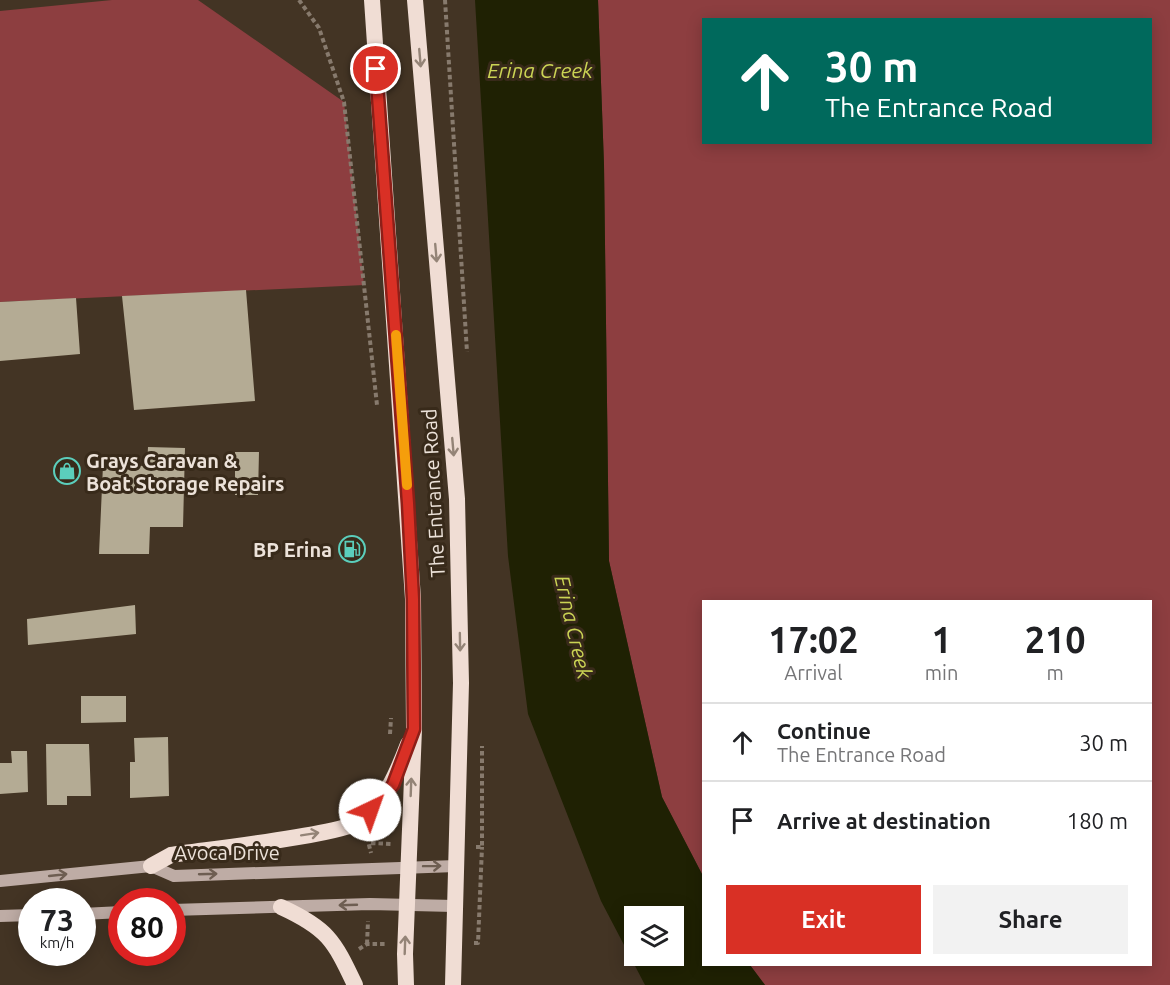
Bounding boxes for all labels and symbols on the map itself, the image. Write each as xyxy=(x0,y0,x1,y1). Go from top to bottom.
pin xyxy=(350,43,401,94)
one-way arrow xyxy=(415,48,426,68)
water label: Erina Creek xyxy=(487,58,593,82)
one-way arrow xyxy=(431,242,442,262)
street label: The Entrance Road xyxy=(417,408,449,578)
one-way arrow xyxy=(448,436,459,456)
place label: Grays Caravan & Boat Storage Repairs xyxy=(86,449,285,495)
shop icon: Grays Caravan & Boat Storage Repairs xyxy=(52,456,82,486)
fuel station icon: BP Erina xyxy=(337,534,367,564)
place label: BP Erina xyxy=(253,538,332,561)
water label: Erina Creek xyxy=(550,573,598,681)
one-way arrow xyxy=(454,631,466,651)
position arrow xyxy=(338,778,402,842)
one-way arrow xyxy=(406,778,417,798)
one-way arrow xyxy=(300,828,320,839)
street label: Avoca Drive xyxy=(174,841,280,864)
one-way arrow xyxy=(422,860,442,872)
one-way arrow xyxy=(48,869,68,880)
one-way arrow xyxy=(197,869,217,880)
speed limit sign: 80 xyxy=(108,888,186,966)
one-way arrow xyxy=(339,899,359,910)
one-way arrow xyxy=(400,935,411,955)

